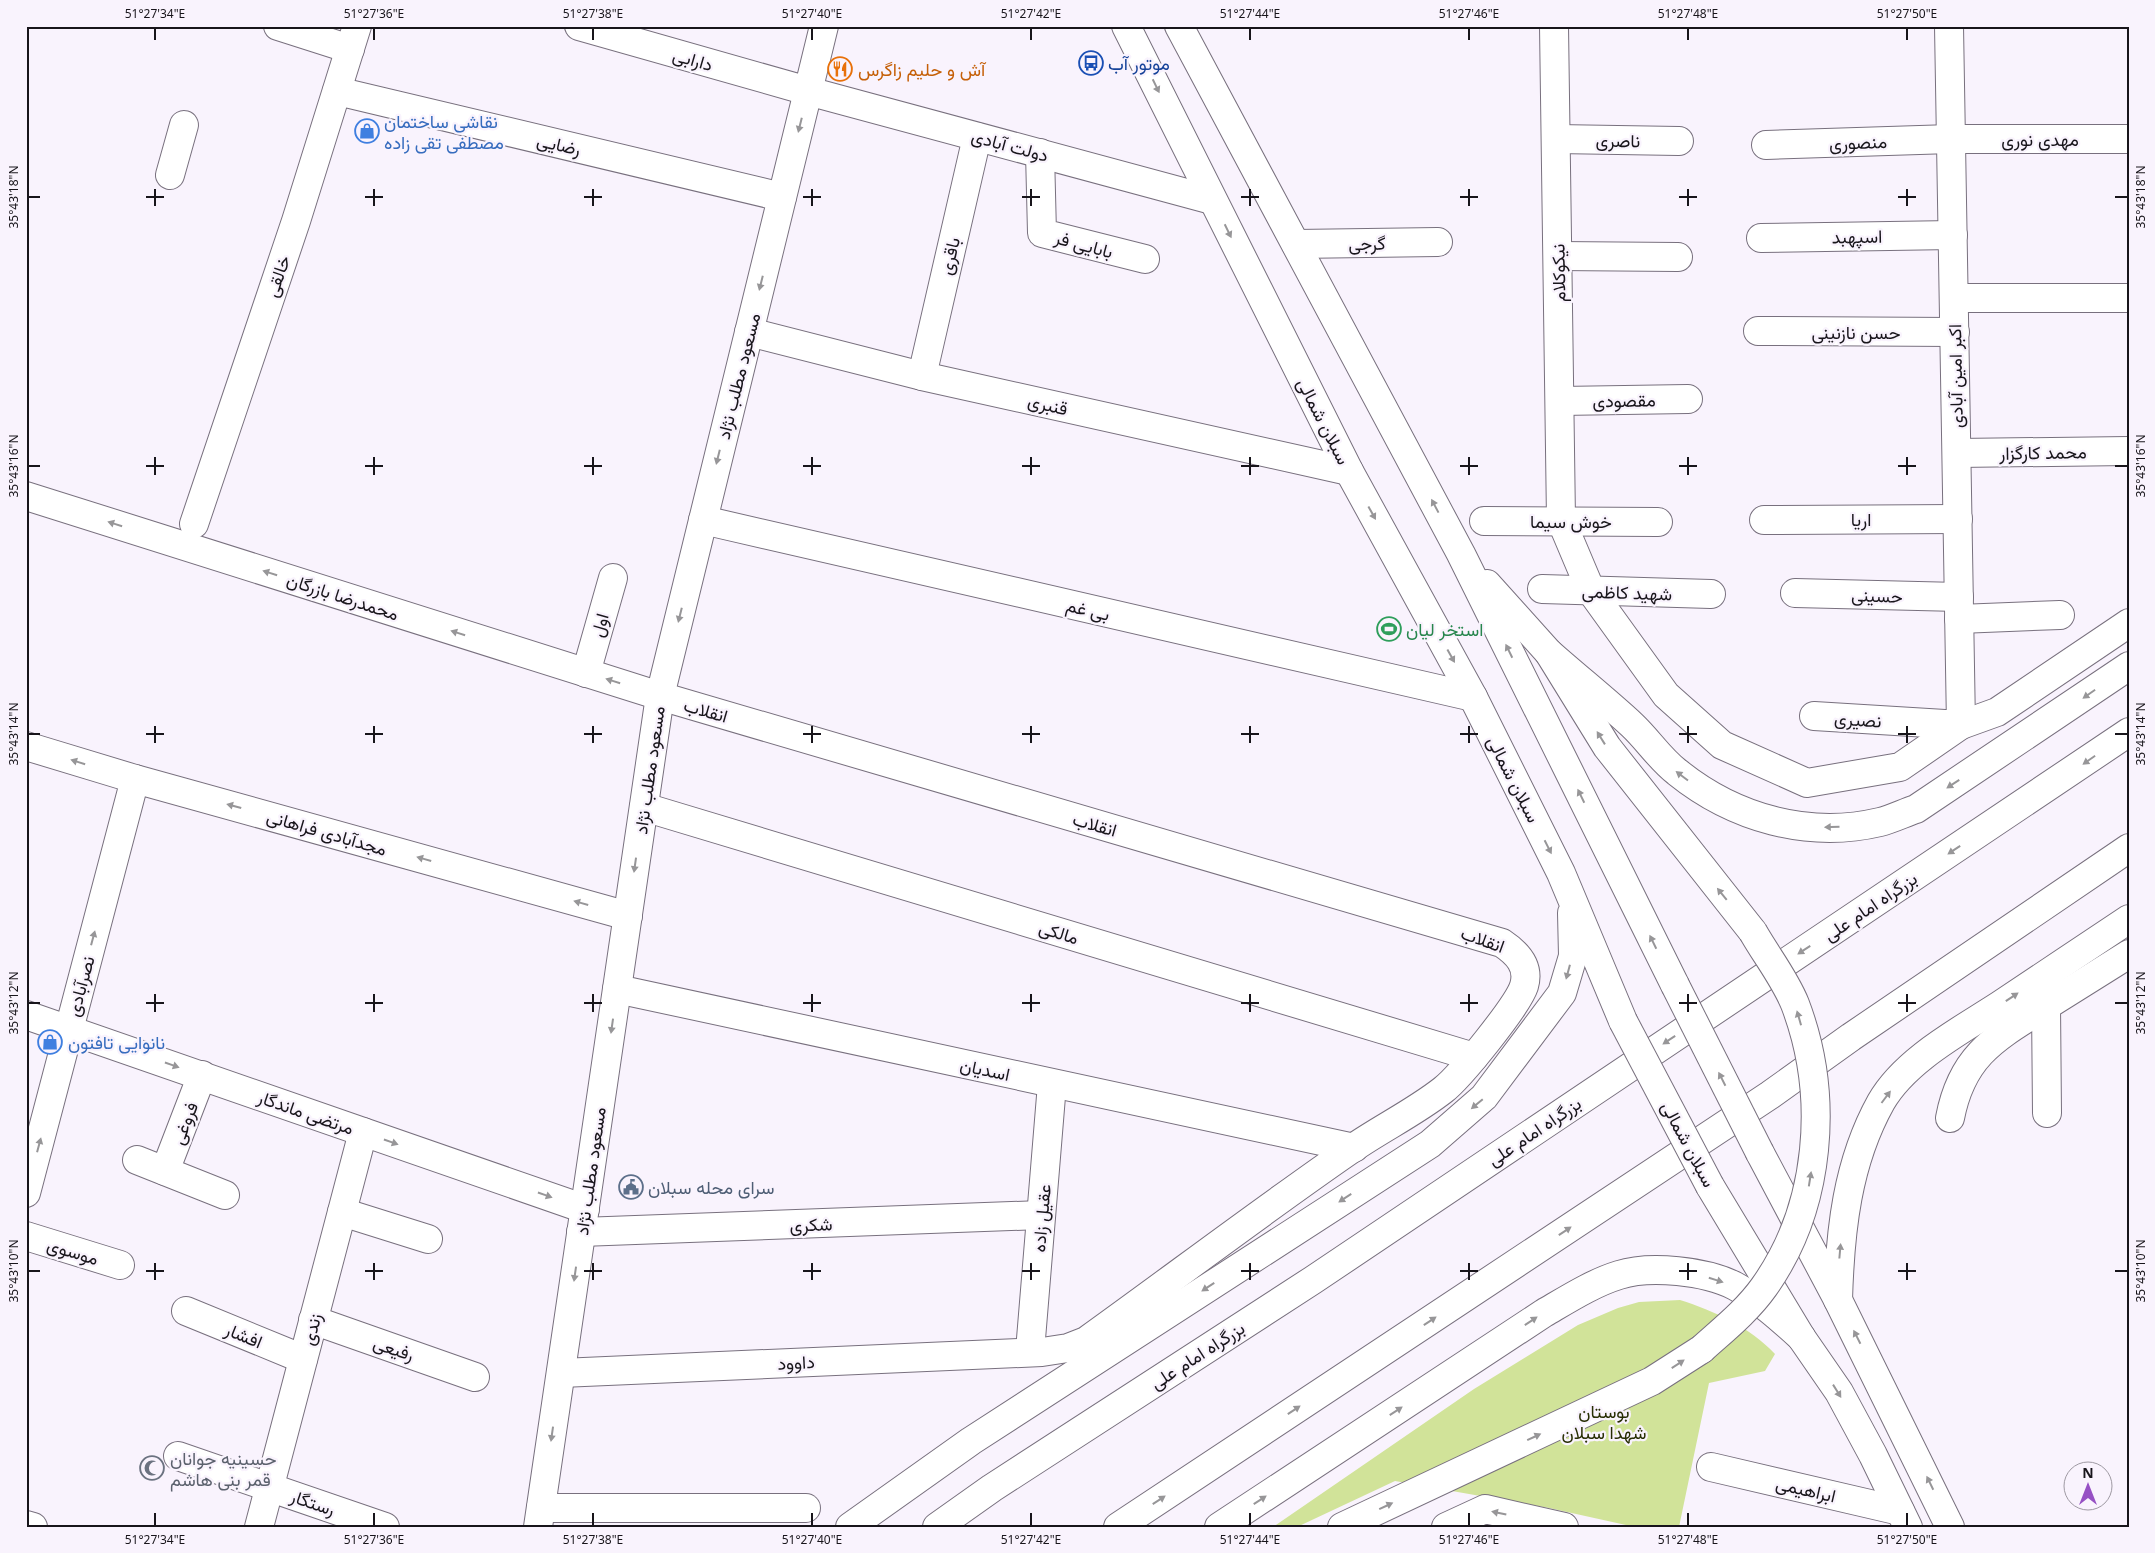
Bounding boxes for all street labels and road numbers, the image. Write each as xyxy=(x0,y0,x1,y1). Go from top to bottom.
street label: دارابی xyxy=(670,42,716,76)
street label: دولت آبادی xyxy=(969,123,1051,167)
street label: رضایی xyxy=(535,127,583,161)
street label: مهدی نوری xyxy=(2001,127,2079,151)
street label: ناصری xyxy=(1596,128,1640,152)
street label: منصوری xyxy=(1829,129,1887,155)
street label: بابایی فر xyxy=(1051,224,1116,263)
street label: اسپهبد xyxy=(1831,224,1883,249)
street label: گرجی xyxy=(1348,231,1386,255)
street label: باقری xyxy=(933,235,965,277)
street label: نیکوکلام xyxy=(1545,244,1572,302)
street label: خالقی xyxy=(259,252,295,300)
street label: مسعود مطلب نژاد xyxy=(711,310,765,442)
street label: حسن نازنینی xyxy=(1811,320,1901,344)
street label: اکبر امین آبادی xyxy=(1942,324,1968,428)
street label: سبلان شمالی xyxy=(1292,374,1356,468)
street label: مقصودی xyxy=(1592,387,1656,413)
street label: قنبری xyxy=(1026,388,1070,420)
street label: محمد کارگزار xyxy=(1998,439,2087,465)
street label: اریا xyxy=(1851,507,1871,531)
street label: خوش سیما xyxy=(1530,509,1612,533)
street label: محمدرضا بازرگان xyxy=(284,567,402,625)
street label: شهید کاظمی xyxy=(1581,578,1673,606)
street label: حسینی xyxy=(1851,582,1903,608)
street label: بی غم xyxy=(1064,592,1112,627)
street label: اول xyxy=(584,610,614,640)
street label: انقلاب xyxy=(681,692,731,728)
street label: مسعود مطلب نژاد xyxy=(628,704,670,836)
street label: نصیری xyxy=(1834,705,1882,733)
street label: سبلان شمالی xyxy=(1482,732,1546,826)
street label: مجدآبادی فراهانی xyxy=(264,803,390,861)
street label: انقلاب xyxy=(1070,806,1120,842)
street label: بزرگراه امام علی xyxy=(1818,866,1922,947)
street label: مالکی xyxy=(1036,915,1082,949)
street label: انقلاب xyxy=(1458,920,1508,958)
street label: نصرآبادی xyxy=(60,953,100,1019)
street label: اسدیان xyxy=(958,1052,1012,1086)
street label: مرتضی ماندگار xyxy=(254,1084,357,1140)
street label: بزرگراه امام علی xyxy=(1482,1091,1586,1172)
street label: سبلان شمالی xyxy=(1656,1097,1722,1191)
street label: فروغی xyxy=(165,1098,203,1148)
street label: مسعود مطلب نژاد xyxy=(569,1105,611,1237)
street label: عقیل زاده xyxy=(1026,1183,1056,1253)
street label: شکری xyxy=(789,1211,833,1237)
street label: موسوی xyxy=(44,1232,102,1270)
street label: زندی xyxy=(295,1310,327,1348)
street label: بزرگراه امام علی xyxy=(1145,1315,1249,1395)
street label: افشار xyxy=(221,1316,266,1353)
street label: رفیعی xyxy=(370,1330,418,1366)
street label: داوود xyxy=(777,1349,815,1375)
street label: ابراهیمی xyxy=(1774,1470,1838,1508)
street label: رستگار xyxy=(286,1483,339,1521)

